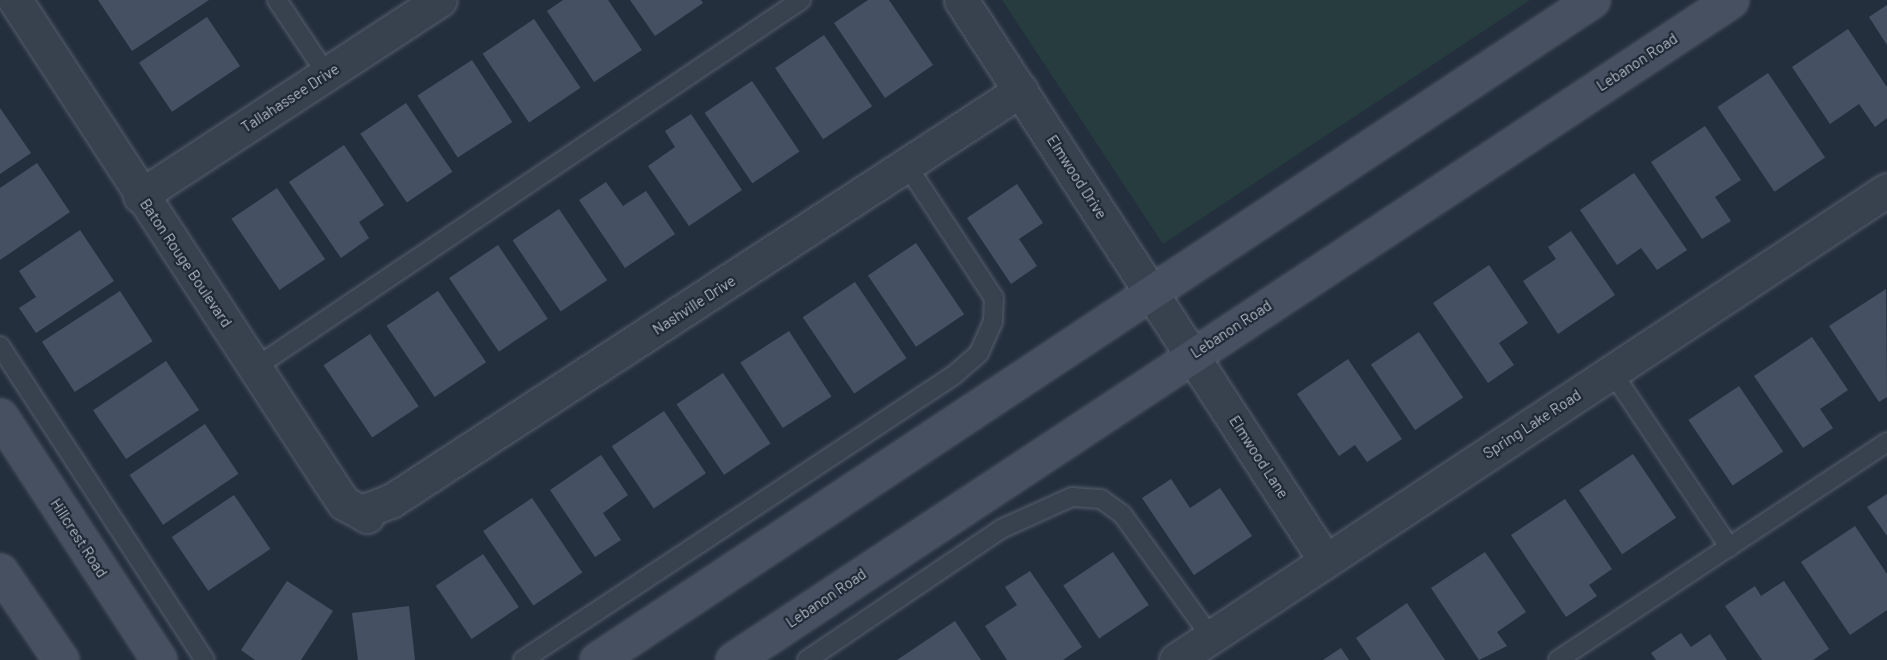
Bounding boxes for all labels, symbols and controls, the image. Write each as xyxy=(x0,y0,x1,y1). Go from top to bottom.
street label: Lebanon Road xyxy=(1593,29,1681,95)
street label: Tallahassee Drive xyxy=(238,60,342,136)
street label: Elmwood Drive xyxy=(1043,132,1111,222)
street label: Baton Rouge Boulevard xyxy=(136,195,236,331)
street label: Nashville Drive xyxy=(649,272,739,338)
street label: Lebanon Road xyxy=(1187,296,1275,362)
street label: Spring Lake Road xyxy=(1480,386,1584,462)
street label: Elmwood Lane xyxy=(1226,412,1292,502)
street label: Hillcrest Road xyxy=(47,495,111,581)
street label: Lebanon Road xyxy=(783,565,869,631)

